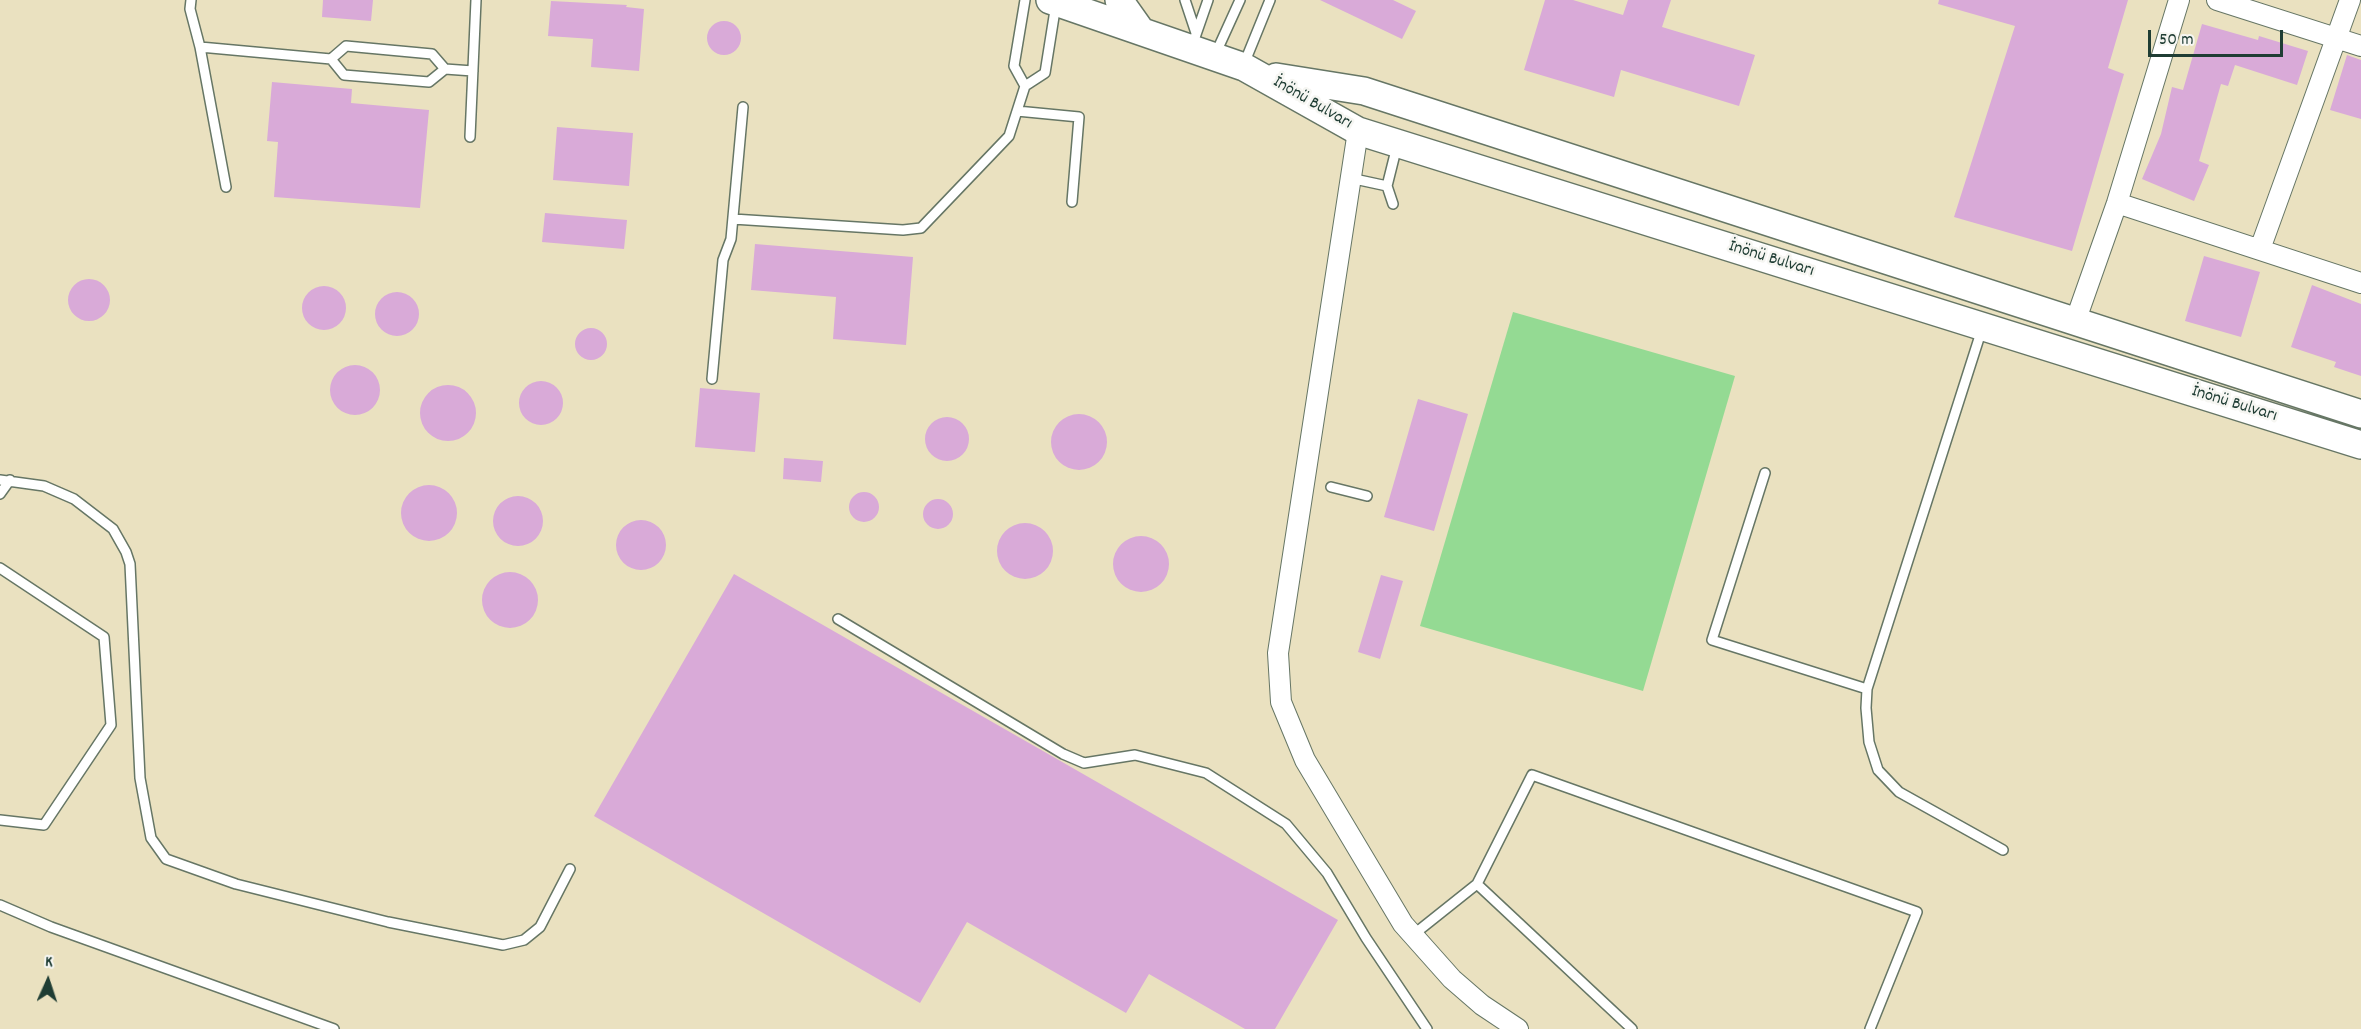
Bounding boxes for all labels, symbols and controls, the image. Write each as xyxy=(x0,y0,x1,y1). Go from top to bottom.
scale bar xyxy=(2151,18,2286,56)
text: 50 m xyxy=(2159,28,2194,53)
street label: İnönü Bulvarı xyxy=(1268,73,1356,135)
street label: İnönü Bulvarı xyxy=(1726,237,1816,283)
street label: İnönü Bulvarı xyxy=(2189,382,2279,428)
north arrow xyxy=(18,951,78,1011)
text: K xyxy=(45,951,53,974)

